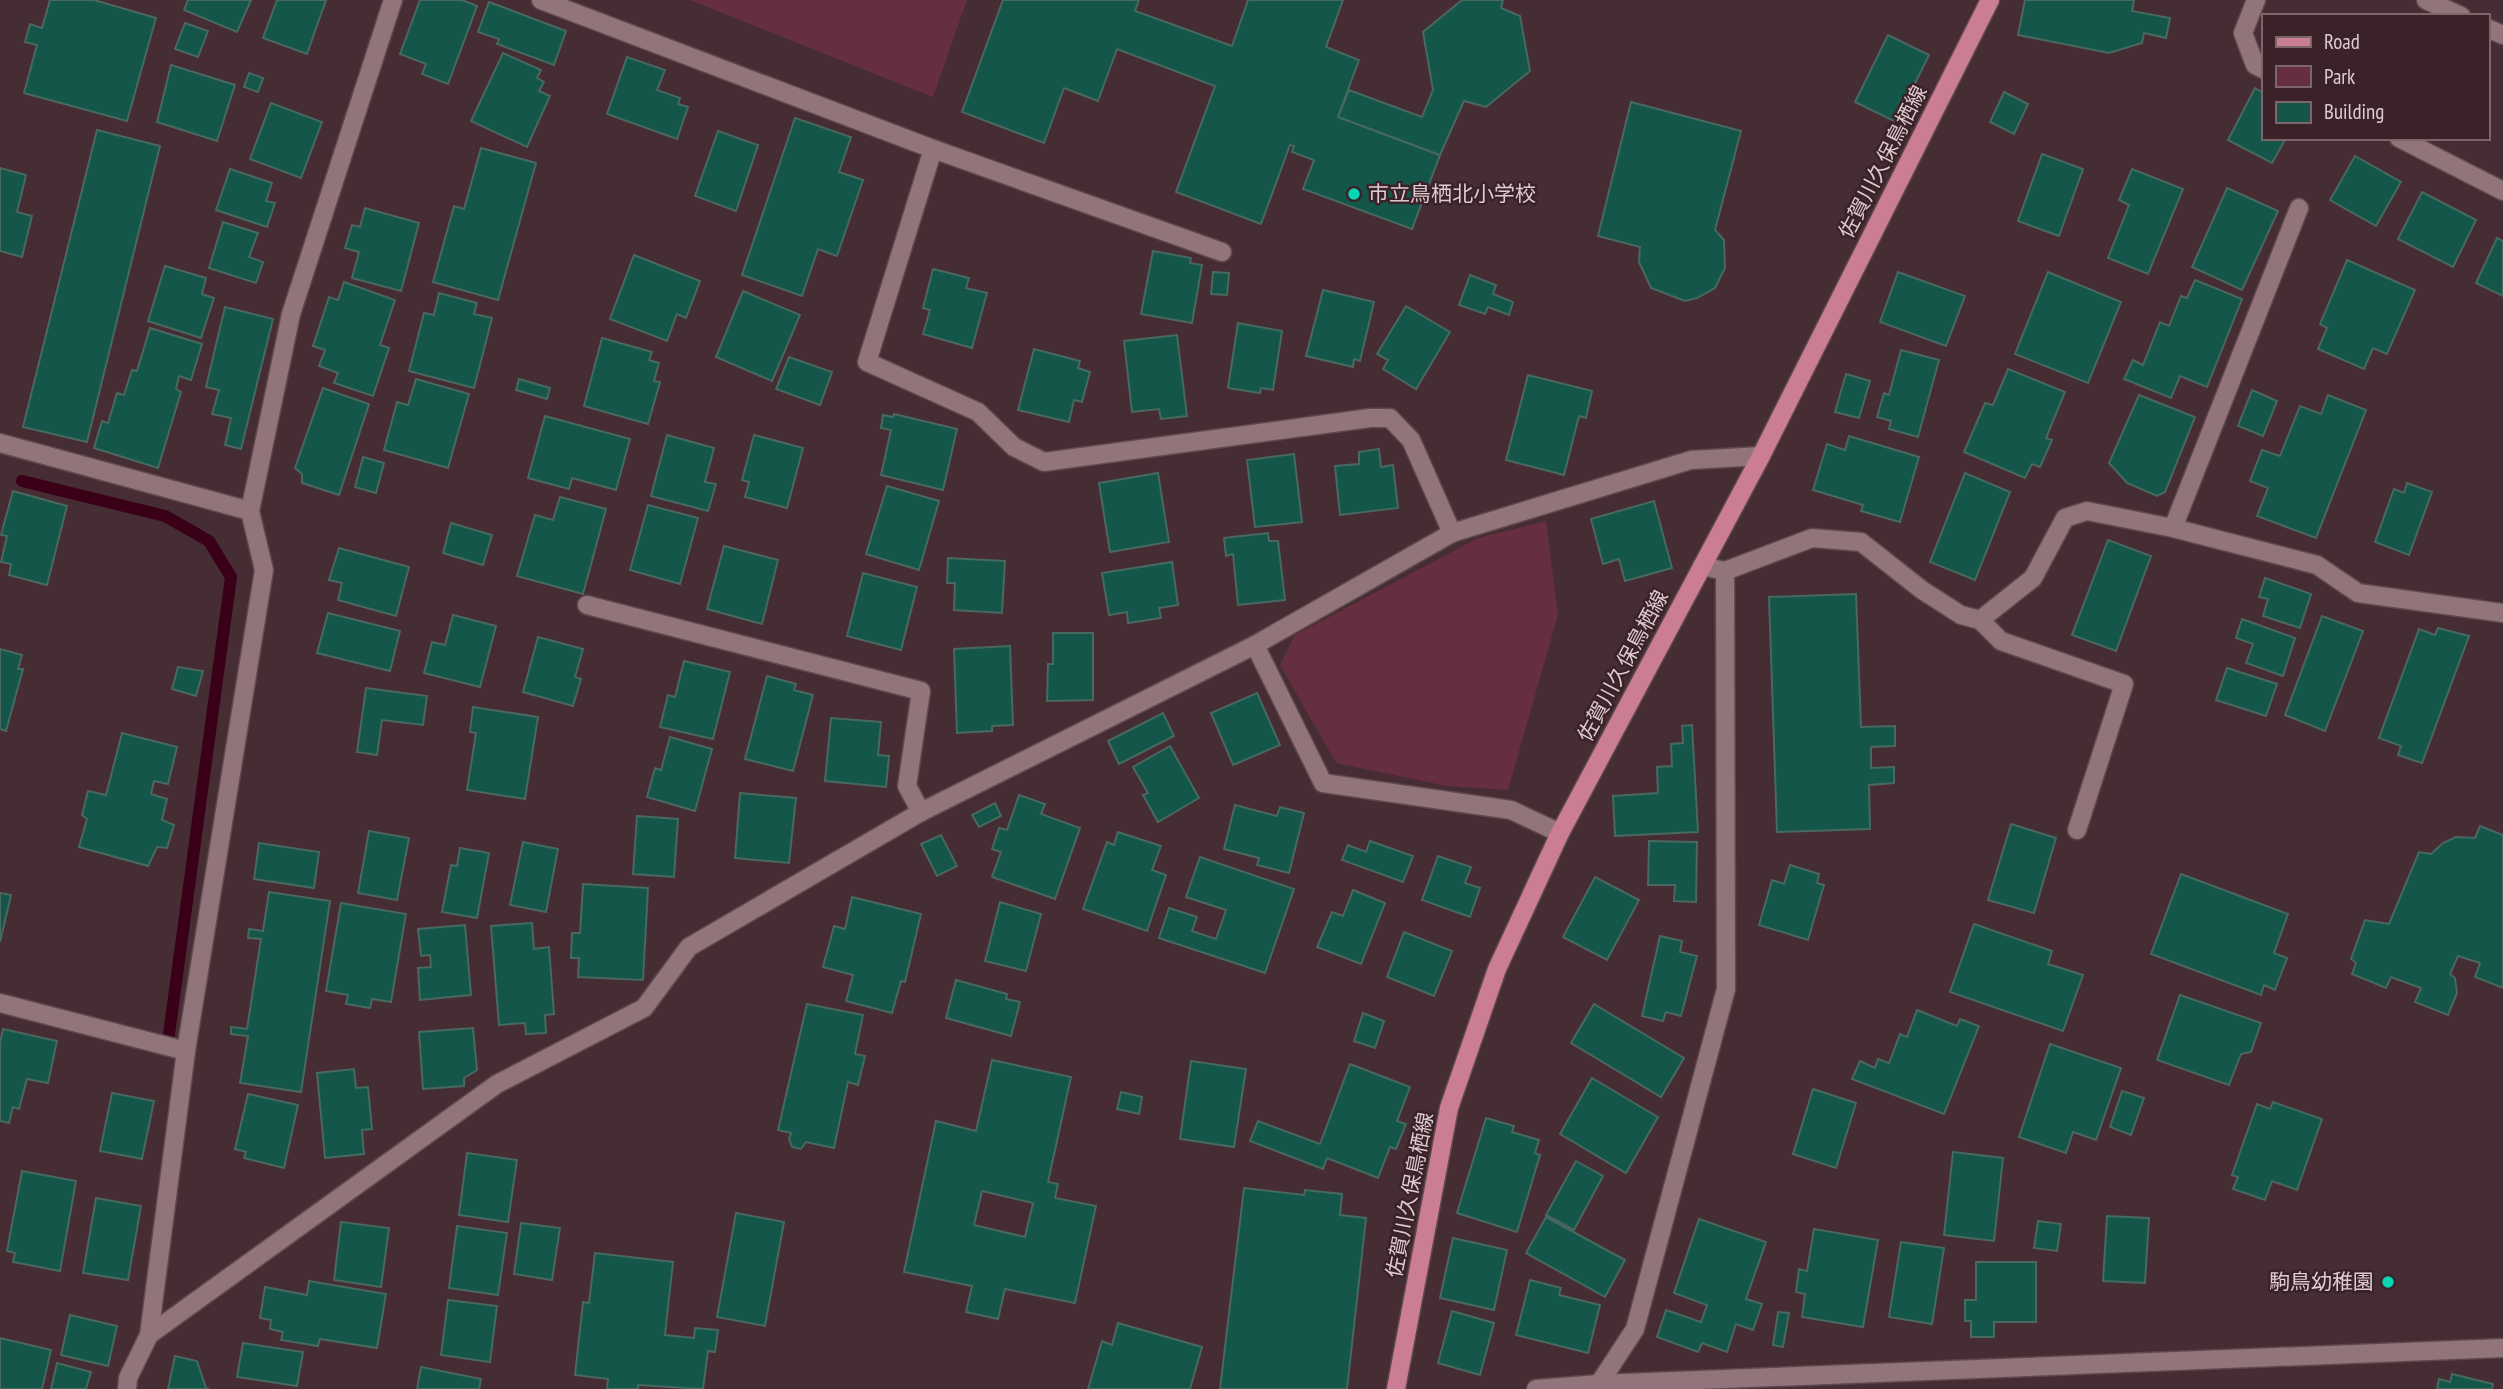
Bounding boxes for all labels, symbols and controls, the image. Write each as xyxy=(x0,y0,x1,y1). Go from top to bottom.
legend xyxy=(2262,14,2489,140)
text: Road xyxy=(2324,28,2360,55)
text: Park xyxy=(2324,63,2355,90)
street label: 佐賀川久保鳥栖線 xyxy=(1832,81,1933,243)
text: Building xyxy=(2324,98,2384,125)
place label: 市立鳥栖北小学校 xyxy=(1368,180,1536,207)
marker: 市立鳥栖北小学校 xyxy=(1346,186,1362,202)
street label: 佐賀川久保鳥栖線 xyxy=(1571,585,1674,746)
street label: 佐賀川久保鳥栖線 xyxy=(1380,1110,1439,1280)
place label: 駒鳥幼稚園 xyxy=(2269,1268,2374,1295)
marker: 駒鳥幼稚園 xyxy=(2380,1274,2396,1290)

